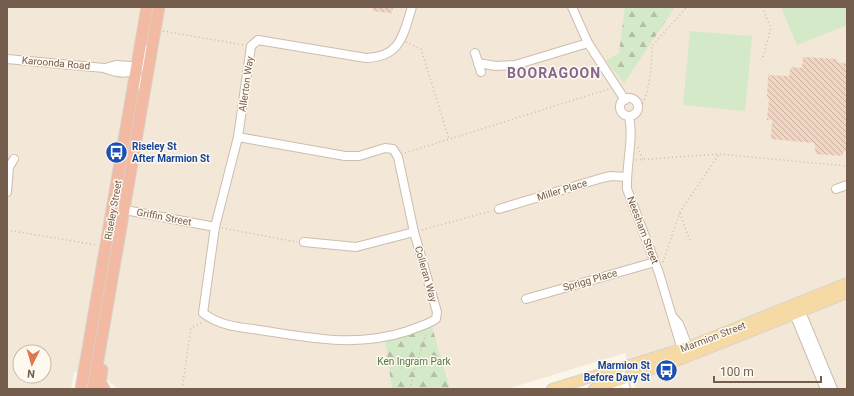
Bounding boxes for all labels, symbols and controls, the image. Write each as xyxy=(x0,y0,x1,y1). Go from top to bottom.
street label: Karoonda Road xyxy=(21,55,91,71)
street label: Allerton Way xyxy=(237,55,255,113)
district label: BOORAGOON xyxy=(507,65,601,81)
bus stop icon: Riseley St After Marmion St xyxy=(104,139,130,165)
place label: Riseley St After Marmion St xyxy=(132,141,210,164)
street label: Miller Place xyxy=(536,177,588,203)
street label: Riseley Street xyxy=(102,179,124,241)
street label: Neesham Street xyxy=(625,195,661,265)
street label: Griffin Street xyxy=(136,206,192,228)
street label: Colleran Way xyxy=(413,245,439,304)
street label: Sprigg Place xyxy=(562,267,618,293)
street label: Marmion Street xyxy=(679,320,747,354)
north arrow xyxy=(12,344,52,384)
park label: Ken Ingram Park xyxy=(377,356,452,367)
bus stop icon: Marmion St Before Davy St xyxy=(653,358,679,384)
scale bar xyxy=(714,358,821,384)
place label: Marmion St Before Davy St xyxy=(584,360,651,383)
text: 100 m xyxy=(720,365,754,379)
text: N xyxy=(27,367,36,380)

